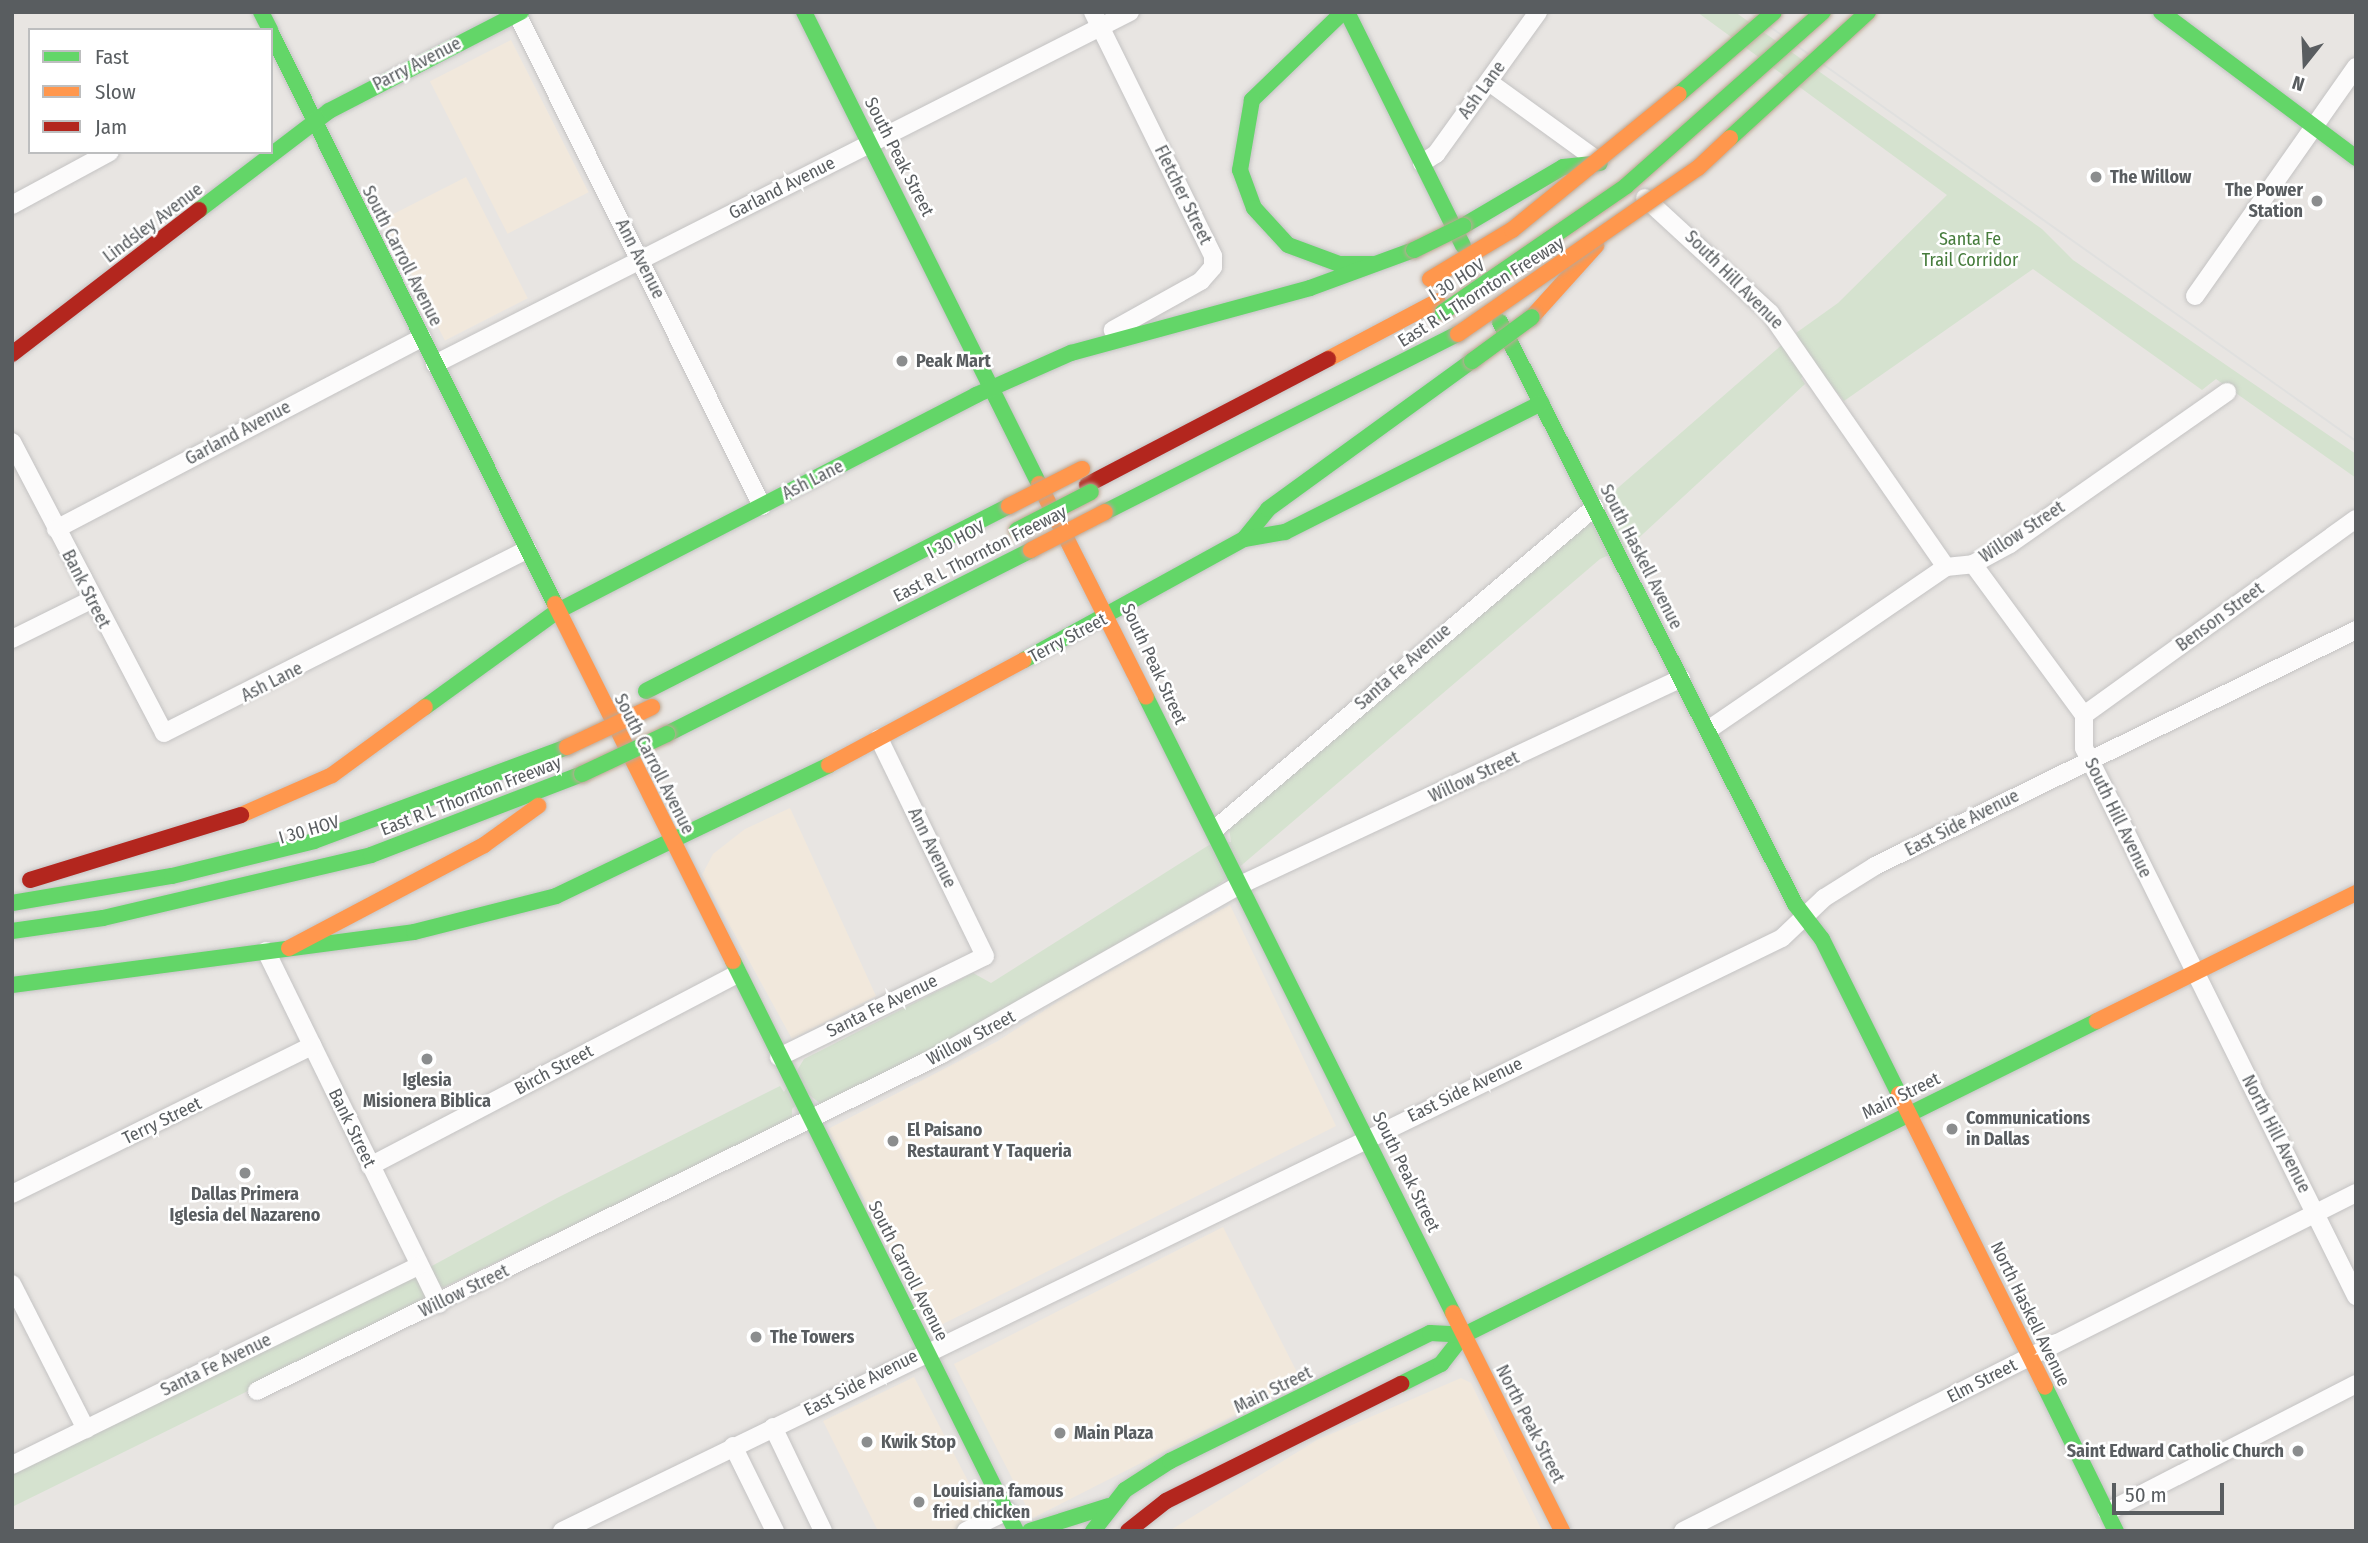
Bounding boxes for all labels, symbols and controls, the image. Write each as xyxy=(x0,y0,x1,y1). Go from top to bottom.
legend xyxy=(28,28,273,154)
north arrow xyxy=(2270,28,2340,98)
street label: Parry Avenue xyxy=(369,33,465,95)
text: Fast xyxy=(95,44,129,70)
street label: Ash Lane xyxy=(1454,57,1510,123)
text: N xyxy=(2289,71,2307,96)
text: Slow xyxy=(95,79,136,105)
street label: South Peak Street xyxy=(860,94,938,220)
text: Jam xyxy=(95,114,127,140)
street label: Fletcher Street xyxy=(1150,142,1216,248)
street label: Garland Avenue xyxy=(725,152,839,224)
place label: The Willow xyxy=(2110,166,2191,188)
marker: The Willow xyxy=(2088,169,2104,185)
street label: Lindsley Avenue xyxy=(99,179,207,267)
place label: The Power Station xyxy=(2225,180,2303,222)
street label: South Carroll Avenue xyxy=(357,182,447,330)
marker: The Power Station xyxy=(2309,193,2325,209)
street label: Ann Avenue xyxy=(611,215,669,303)
street label: South Hill Avenue xyxy=(1680,226,1788,334)
park label: Santa Fe Trail Corridor xyxy=(1922,229,2018,272)
street label: East R L Thornton Freeway xyxy=(1394,232,1568,352)
street label: I 30 HOV xyxy=(1425,254,1489,306)
place label: Peak Mart xyxy=(916,350,991,372)
marker: Peak Mart xyxy=(894,353,910,369)
street label: Garland Avenue xyxy=(182,396,294,470)
street label: Ash Lane xyxy=(779,455,847,505)
street label: South Haskell Avenue xyxy=(1595,481,1687,633)
street label: Willow Street xyxy=(1975,496,2069,568)
street label: East R L Thornton Freeway xyxy=(890,501,1070,607)
street label: I 30 HOV xyxy=(923,516,989,564)
street label: Bank Street xyxy=(57,546,115,632)
street label: Benson Street xyxy=(2172,578,2268,656)
street label: South Peak Street xyxy=(1117,600,1191,728)
street label: Terry Street xyxy=(1025,608,1111,668)
street label: Santa Fe Avenue xyxy=(1350,619,1456,715)
street label: Ash Lane xyxy=(238,657,306,707)
street label: South Carroll Avenue xyxy=(609,690,699,838)
street label: Willow Street xyxy=(1425,747,1523,807)
street label: East R L Thornton Freeway xyxy=(378,752,564,840)
street label: South Hill Avenue xyxy=(2080,755,2156,881)
street label: East Side Avenue xyxy=(1901,785,2023,861)
street label: Ann Avenue xyxy=(903,804,961,892)
street label: I 30 HOV xyxy=(276,811,342,849)
street label: Santa Fe Avenue xyxy=(823,970,941,1042)
street label: Willow Street xyxy=(923,1006,1019,1070)
street label: Birch Street xyxy=(511,1040,597,1100)
marker: Iglesia Misionera Biblica xyxy=(419,1051,435,1067)
street label: East Side Avenue xyxy=(1404,1053,1526,1127)
street label: Main Street xyxy=(1858,1068,1944,1124)
place label: Iglesia Misionera Biblica xyxy=(363,1070,491,1112)
street label: North Hill Avenue xyxy=(2237,1071,2315,1197)
street label: Bank Street xyxy=(324,1085,380,1171)
street label: Terry Street xyxy=(119,1093,205,1149)
place label: Communications in Dallas xyxy=(1966,1108,2090,1150)
street label: South Peak Street xyxy=(1368,1109,1444,1235)
place label: El Paisano Restaurant Y Taqueria xyxy=(907,1120,1072,1162)
marker: Communications in Dallas xyxy=(1944,1121,1960,1137)
marker: El Paisano Restaurant Y Taqueria xyxy=(885,1133,901,1149)
marker: Dallas Primera Iglesia del Nazareno xyxy=(237,1165,253,1181)
place label: Dallas Primera Iglesia del Nazareno xyxy=(170,1184,320,1226)
street label: South Carroll Avenue xyxy=(863,1197,953,1345)
street label: North Haskell Avenue xyxy=(1986,1238,2074,1390)
street label: Willow Street xyxy=(416,1260,512,1322)
place label: The Towers xyxy=(770,1326,854,1348)
street label: Santa Fe Avenue xyxy=(157,1329,275,1401)
marker: The Towers xyxy=(748,1329,764,1345)
street label: East Side Avenue xyxy=(800,1345,922,1421)
street label: Elm Street xyxy=(1944,1354,2020,1408)
street label: North Peak Street xyxy=(1491,1361,1569,1487)
street label: Main Street xyxy=(1230,1362,1316,1418)
place label: Main Plaza xyxy=(1074,1422,1153,1444)
marker: Main Plaza xyxy=(1052,1425,1068,1441)
place label: Kwik Stop xyxy=(881,1431,956,1453)
marker: Kwik Stop xyxy=(859,1434,875,1450)
place label: Saint Edward Catholic Church xyxy=(2067,1440,2284,1462)
marker: Saint Edward Catholic Church xyxy=(2290,1443,2306,1459)
scale bar xyxy=(2116,1470,2228,1514)
place label: Louisiana famous fried chicken xyxy=(933,1481,1063,1524)
text: 50 m xyxy=(2125,1482,2167,1508)
marker: Louisiana famous fried chicken xyxy=(911,1494,927,1510)

